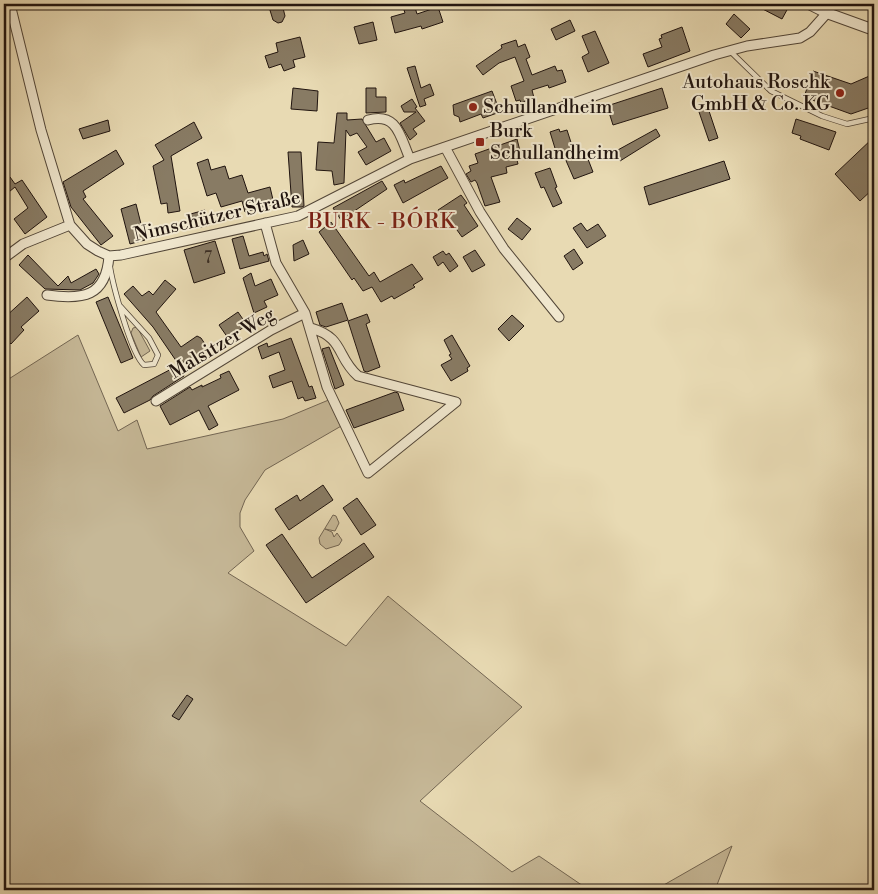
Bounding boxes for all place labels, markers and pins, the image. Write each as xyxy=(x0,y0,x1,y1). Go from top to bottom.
place label: Autohaus Roschk GmbH & Co. KG xyxy=(681,70,831,116)
marker: Autohaus Roschk GmbH & Co. KG xyxy=(834,87,846,99)
place label: Schullandheim xyxy=(483,95,613,119)
marker: Schullandheim xyxy=(467,101,479,113)
place label: Burk Schullandheim xyxy=(489,119,620,165)
marker: Burk Schullandheim xyxy=(474,136,486,148)

